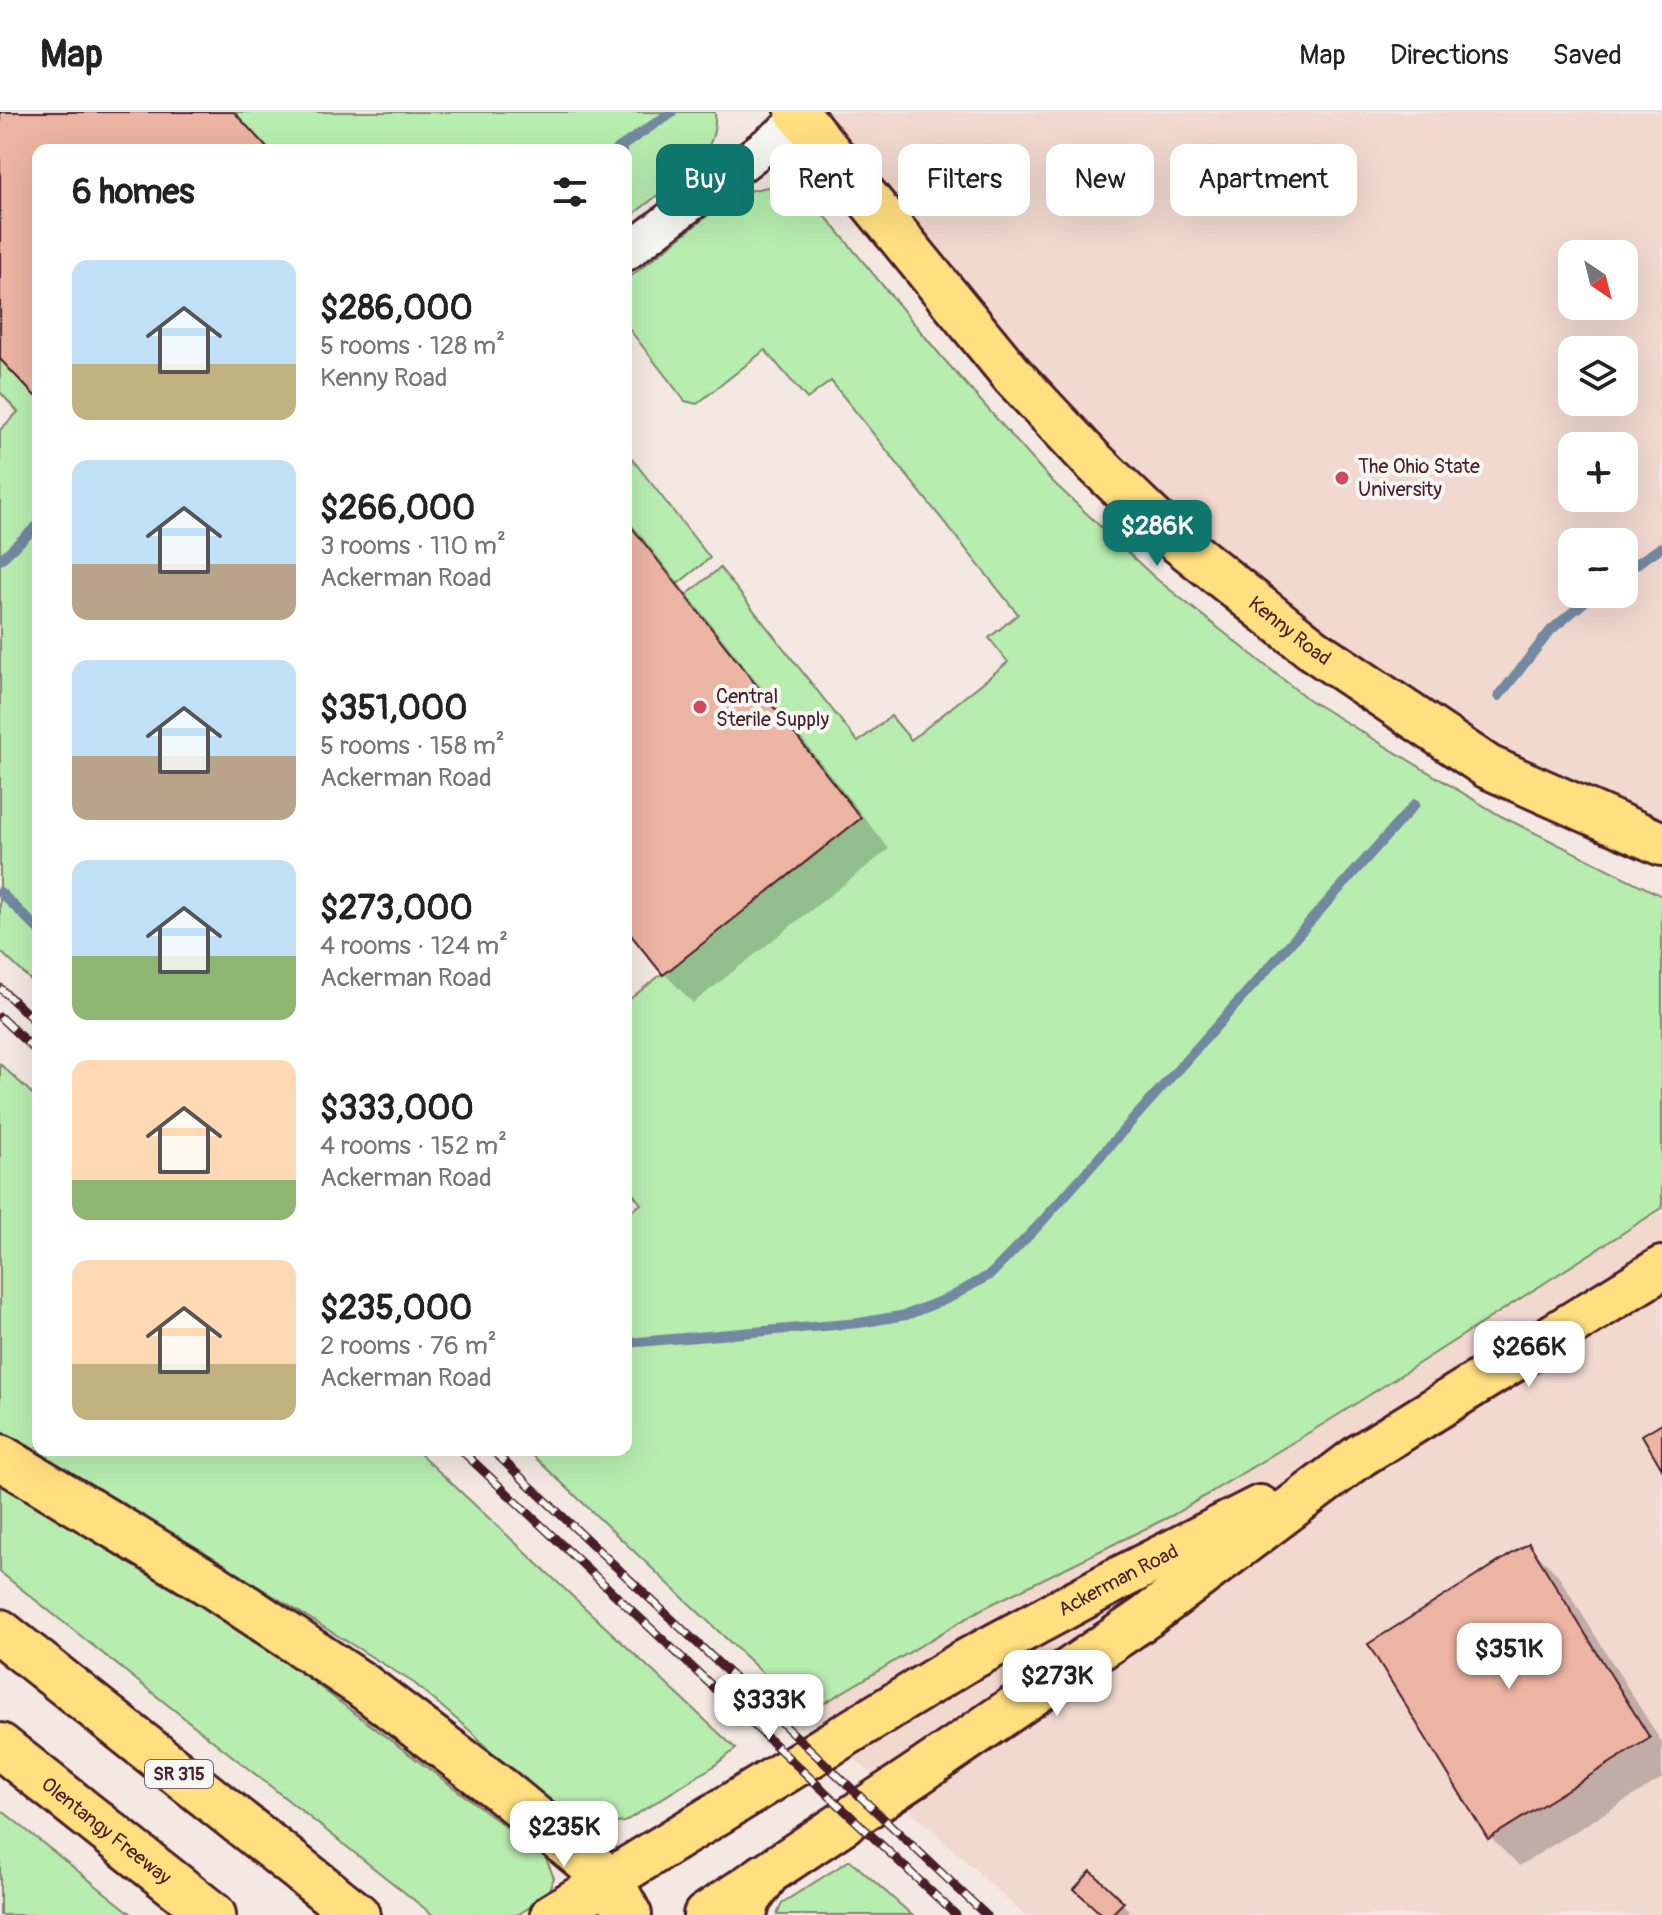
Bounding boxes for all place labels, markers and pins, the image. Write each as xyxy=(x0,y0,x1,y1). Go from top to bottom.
place label: The Ohio State University xyxy=(1358,454,1480,502)
marker: The Ohio State University xyxy=(1333,469,1351,487)
pin: $286K xyxy=(1101,500,1213,568)
place label: Central Sterile Supply xyxy=(716,684,830,732)
marker: Central Sterile Supply xyxy=(691,698,709,716)
pin: $266K xyxy=(1473,1321,1585,1389)
pin: $351K xyxy=(1453,1623,1565,1691)
pin: $273K xyxy=(1001,1650,1113,1718)
pin: $333K xyxy=(713,1674,825,1742)
pin: $235K xyxy=(508,1801,620,1869)

